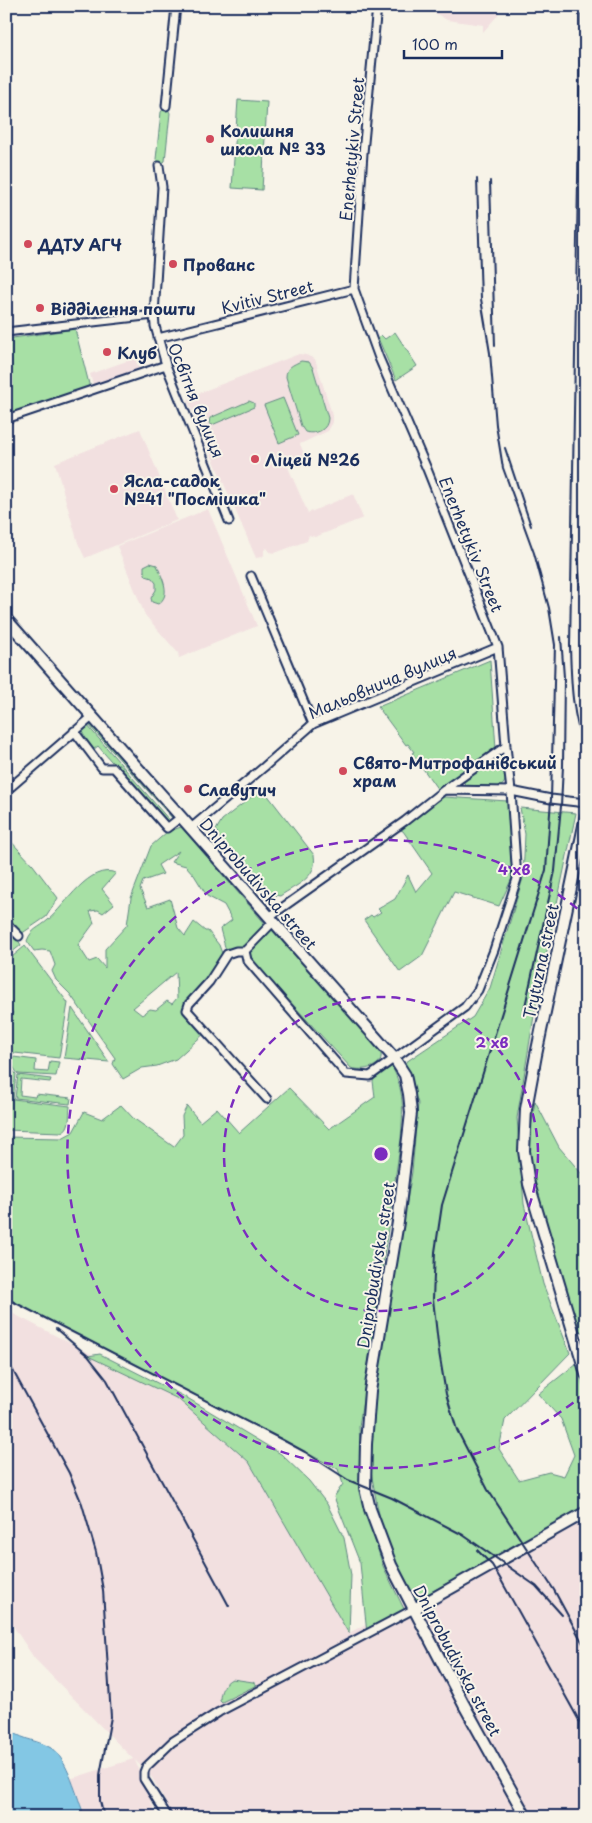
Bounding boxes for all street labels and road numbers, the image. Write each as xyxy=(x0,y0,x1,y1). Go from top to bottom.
street label: Enerhetykiv Street xyxy=(333,76,369,222)
street label: Kvitiv Street xyxy=(218,273,316,319)
street label: Освітня вулиця xyxy=(163,339,231,461)
street label: Enerhetykiv Street xyxy=(434,473,510,616)
street label: Мальовнича вулиця xyxy=(304,640,460,724)
street label: Dniprobudivska street xyxy=(195,812,323,954)
street label: Trytuzna street xyxy=(516,901,564,1021)
street label: Dniprobudivska street xyxy=(350,1180,400,1350)
street label: Dniprobudivska street xyxy=(408,1580,508,1740)

